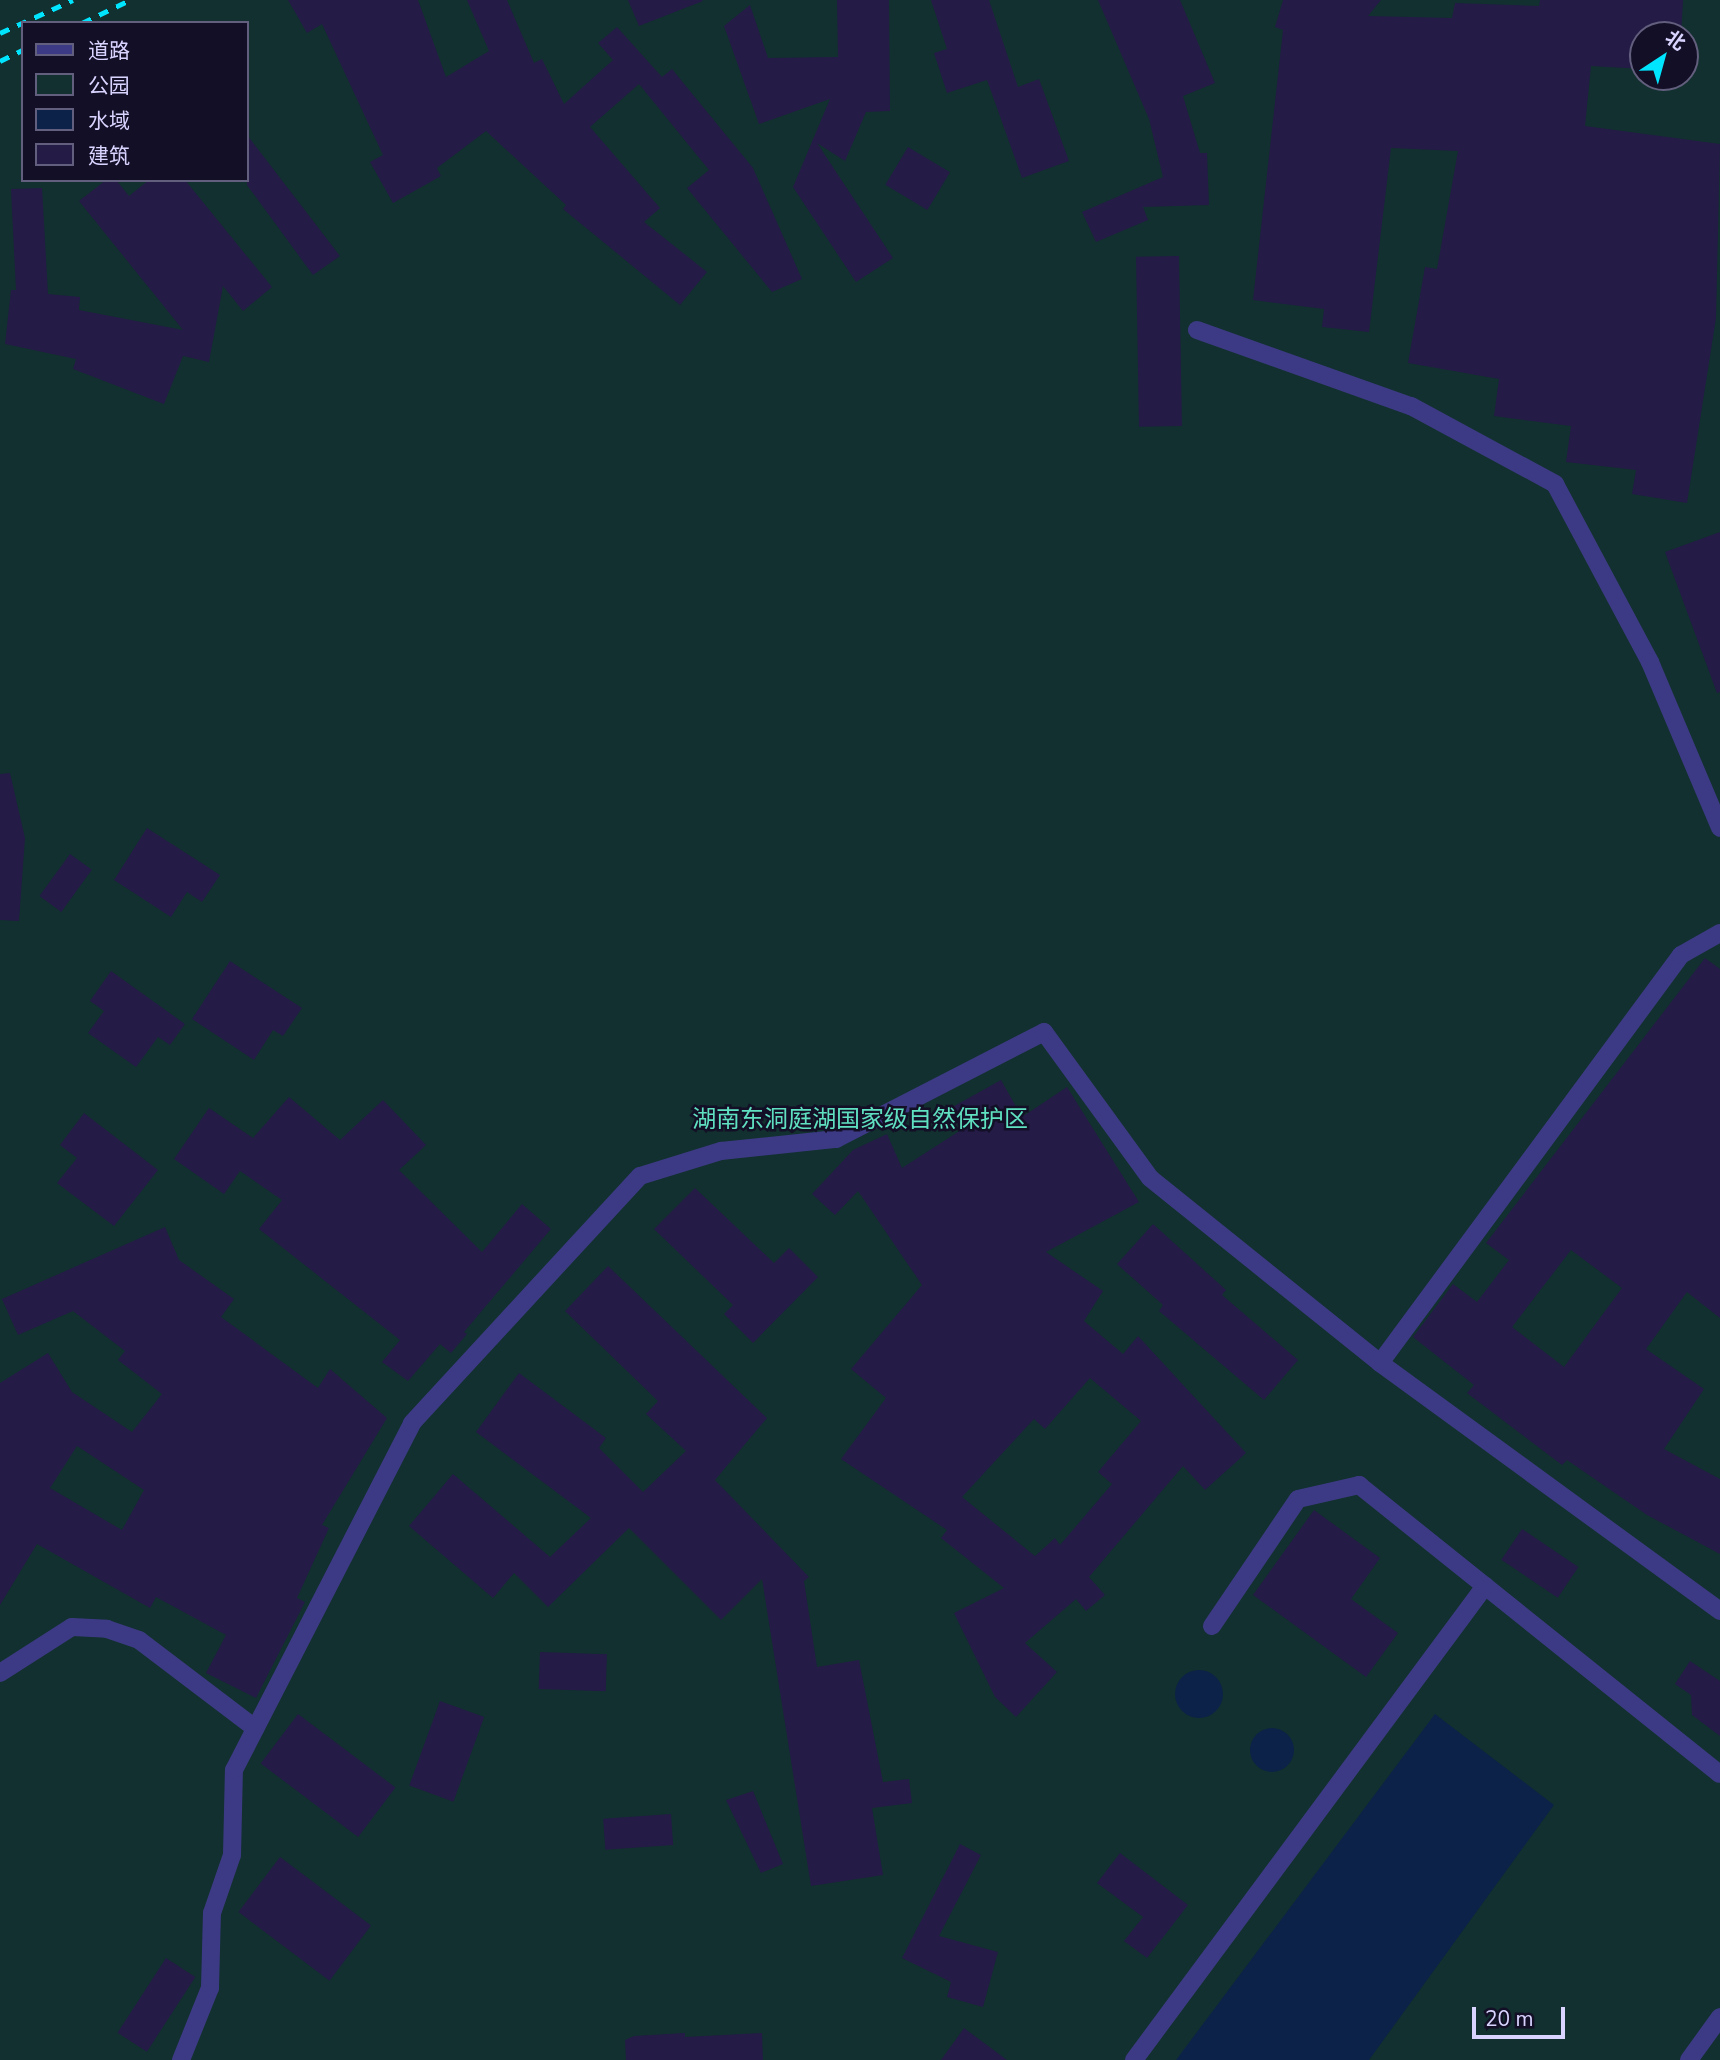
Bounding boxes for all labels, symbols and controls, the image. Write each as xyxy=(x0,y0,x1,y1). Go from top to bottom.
legend xyxy=(21,21,248,182)
north arrow xyxy=(1629,21,1699,91)
text: 北 xyxy=(1660,25,1690,57)
text: 道路 xyxy=(88,37,130,65)
text: 公园 xyxy=(88,72,130,100)
text: 水域 xyxy=(88,107,130,135)
text: 建筑 xyxy=(88,142,130,170)
park label: 湖南东洞庭湖国家级自然保护区 xyxy=(692,1106,1028,1134)
scale bar xyxy=(1475,1994,1568,2038)
text: 20 m xyxy=(1485,2005,1534,2033)

